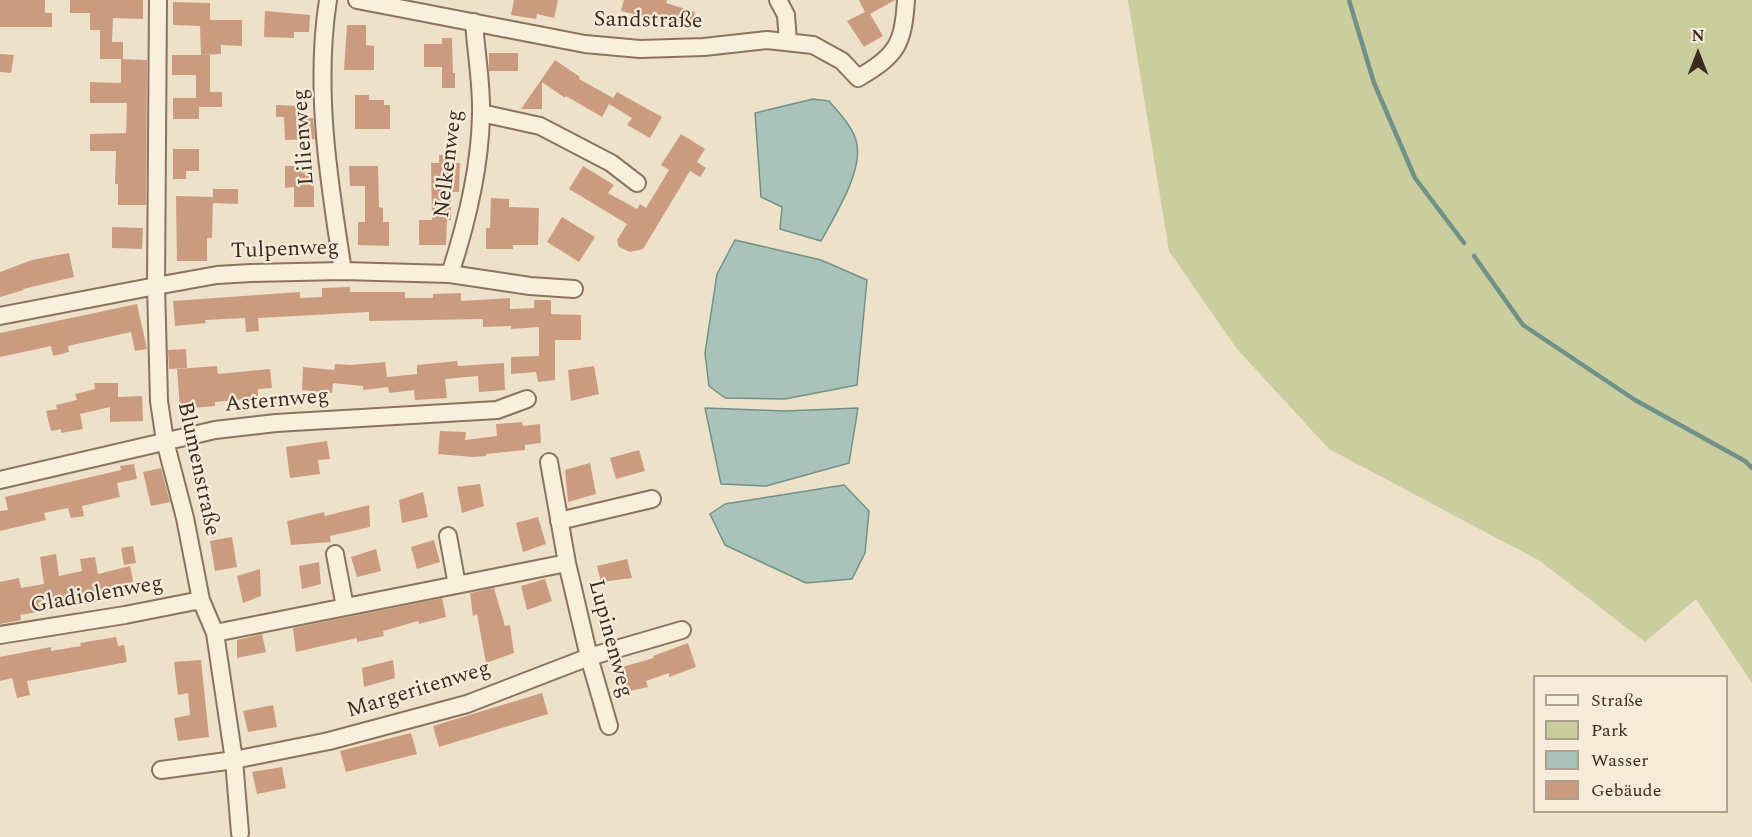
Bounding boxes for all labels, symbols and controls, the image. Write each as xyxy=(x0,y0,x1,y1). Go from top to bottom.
street label: Sandstraße xyxy=(593,8,703,36)
north arrow xyxy=(1668,24,1728,84)
text: N xyxy=(1691,24,1705,48)
street label: Lilienweg xyxy=(288,88,322,186)
street label: Nelkenweg xyxy=(430,108,470,220)
street label: Tulpenweg xyxy=(230,236,340,266)
street label: Asternweg xyxy=(224,384,330,420)
street label: Blumenstraße xyxy=(170,400,224,538)
street label: Gladiolenweg xyxy=(29,571,165,621)
street label: Lupinenweg xyxy=(581,577,637,701)
street label: Margeritenweg xyxy=(344,657,494,725)
legend xyxy=(1533,675,1728,813)
text: Straße xyxy=(1591,687,1643,714)
text: Park xyxy=(1591,717,1628,744)
text: Wasser xyxy=(1591,747,1648,774)
text: Gebäude xyxy=(1591,777,1661,804)

